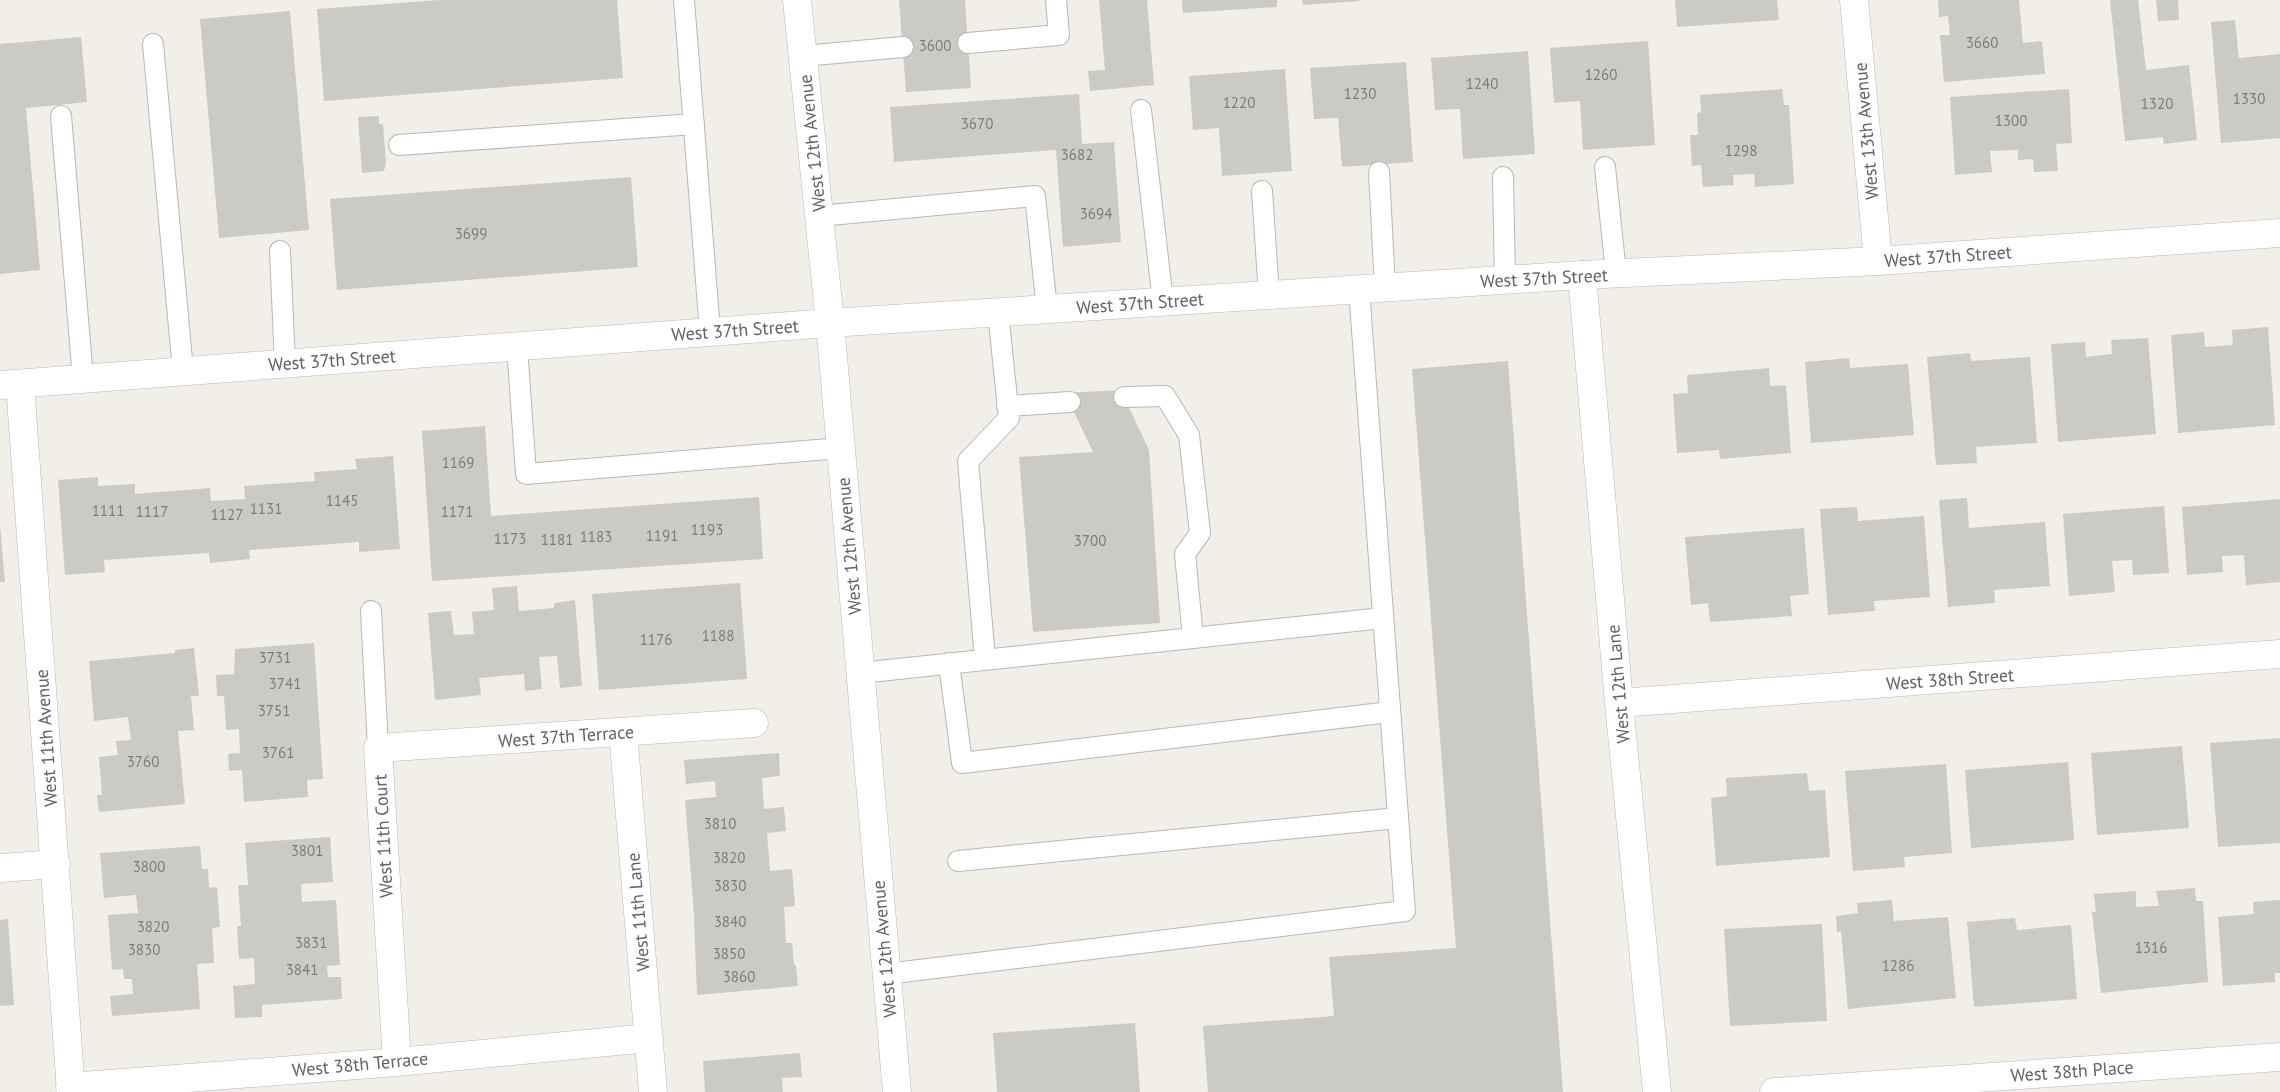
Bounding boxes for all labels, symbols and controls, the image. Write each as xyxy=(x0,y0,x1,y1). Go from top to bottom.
house number: 3660 xyxy=(1966,33,1998,52)
house number: 3600 xyxy=(919,36,951,55)
street label: West 13th Avenue xyxy=(1849,61,1883,201)
house number: 1260 xyxy=(1585,65,1617,84)
street label: West 12th Avenue xyxy=(793,73,831,213)
house number: 1240 xyxy=(1466,74,1498,93)
house number: 1230 xyxy=(1344,84,1376,103)
house number: 1330 xyxy=(2233,89,2265,108)
house number: 1220 xyxy=(1223,93,1255,112)
house number: 1320 xyxy=(2141,94,2173,113)
house number: 1300 xyxy=(1995,111,2027,130)
house number: 3670 xyxy=(961,114,993,133)
house number: 1298 xyxy=(1725,141,1757,160)
house number: 3682 xyxy=(1061,145,1093,164)
house number: 3694 xyxy=(1080,204,1112,223)
house number: 3699 xyxy=(455,224,487,243)
street label: West 37th Street xyxy=(1884,240,2012,272)
street label: West 37th Street xyxy=(1480,263,1608,293)
street label: West 37th Street xyxy=(1076,287,1204,319)
street label: West 37th Street xyxy=(671,314,799,346)
street label: West 37th Street xyxy=(268,344,396,376)
house number: 1169 xyxy=(442,453,474,472)
street label: West 12th Avenue xyxy=(832,476,866,616)
house number: 1145 xyxy=(326,491,358,510)
house number: 1131 xyxy=(250,499,282,518)
house number: 1111 xyxy=(92,501,124,520)
house number: 1117 xyxy=(136,502,168,521)
house number: 1171 xyxy=(441,502,473,521)
house number: 1127 xyxy=(211,505,243,524)
house number: 1193 xyxy=(691,520,723,539)
house number: 1191 xyxy=(646,526,678,545)
house number: 1183 xyxy=(580,527,612,546)
house number: 1173 xyxy=(494,529,526,548)
house number: 1181 xyxy=(541,530,573,549)
house number: 3700 xyxy=(1074,531,1106,550)
street label: West 12th Lane xyxy=(1601,624,1635,744)
house number: 1188 xyxy=(702,626,734,645)
house number: 1176 xyxy=(640,630,672,649)
house number: 3731 xyxy=(259,648,291,667)
street label: West 38th Street xyxy=(1885,663,2015,695)
street label: West 11th Avenue xyxy=(30,668,62,808)
house number: 3741 xyxy=(269,674,301,693)
house number: 3751 xyxy=(258,701,290,720)
street label: West 37th Terrace xyxy=(497,720,635,752)
house number: 3761 xyxy=(262,743,294,762)
house number: 3760 xyxy=(127,752,159,771)
street label: West 11th Court xyxy=(368,774,398,898)
house number: 3810 xyxy=(704,814,736,833)
house number: 3801 xyxy=(291,841,323,860)
house number: 3820 xyxy=(713,848,745,867)
street label: West 11th Lane xyxy=(621,852,655,972)
house number: 3800 xyxy=(133,857,165,876)
house number: 3830 xyxy=(714,876,746,895)
street label: West 12th Avenue xyxy=(867,879,901,1019)
house number: 3840 xyxy=(714,912,746,931)
house number: 3820 xyxy=(137,917,169,936)
house number: 3831 xyxy=(295,933,327,952)
house number: 1316 xyxy=(2135,938,2167,957)
house number: 3830 xyxy=(128,940,160,959)
house number: 3850 xyxy=(713,944,745,963)
house number: 1286 xyxy=(1882,956,1914,975)
house number: 3841 xyxy=(286,960,318,979)
house number: 3860 xyxy=(723,967,755,986)
street label: West 38th Terrace xyxy=(291,1047,429,1081)
street label: West 38th Place xyxy=(2010,1055,2134,1087)

